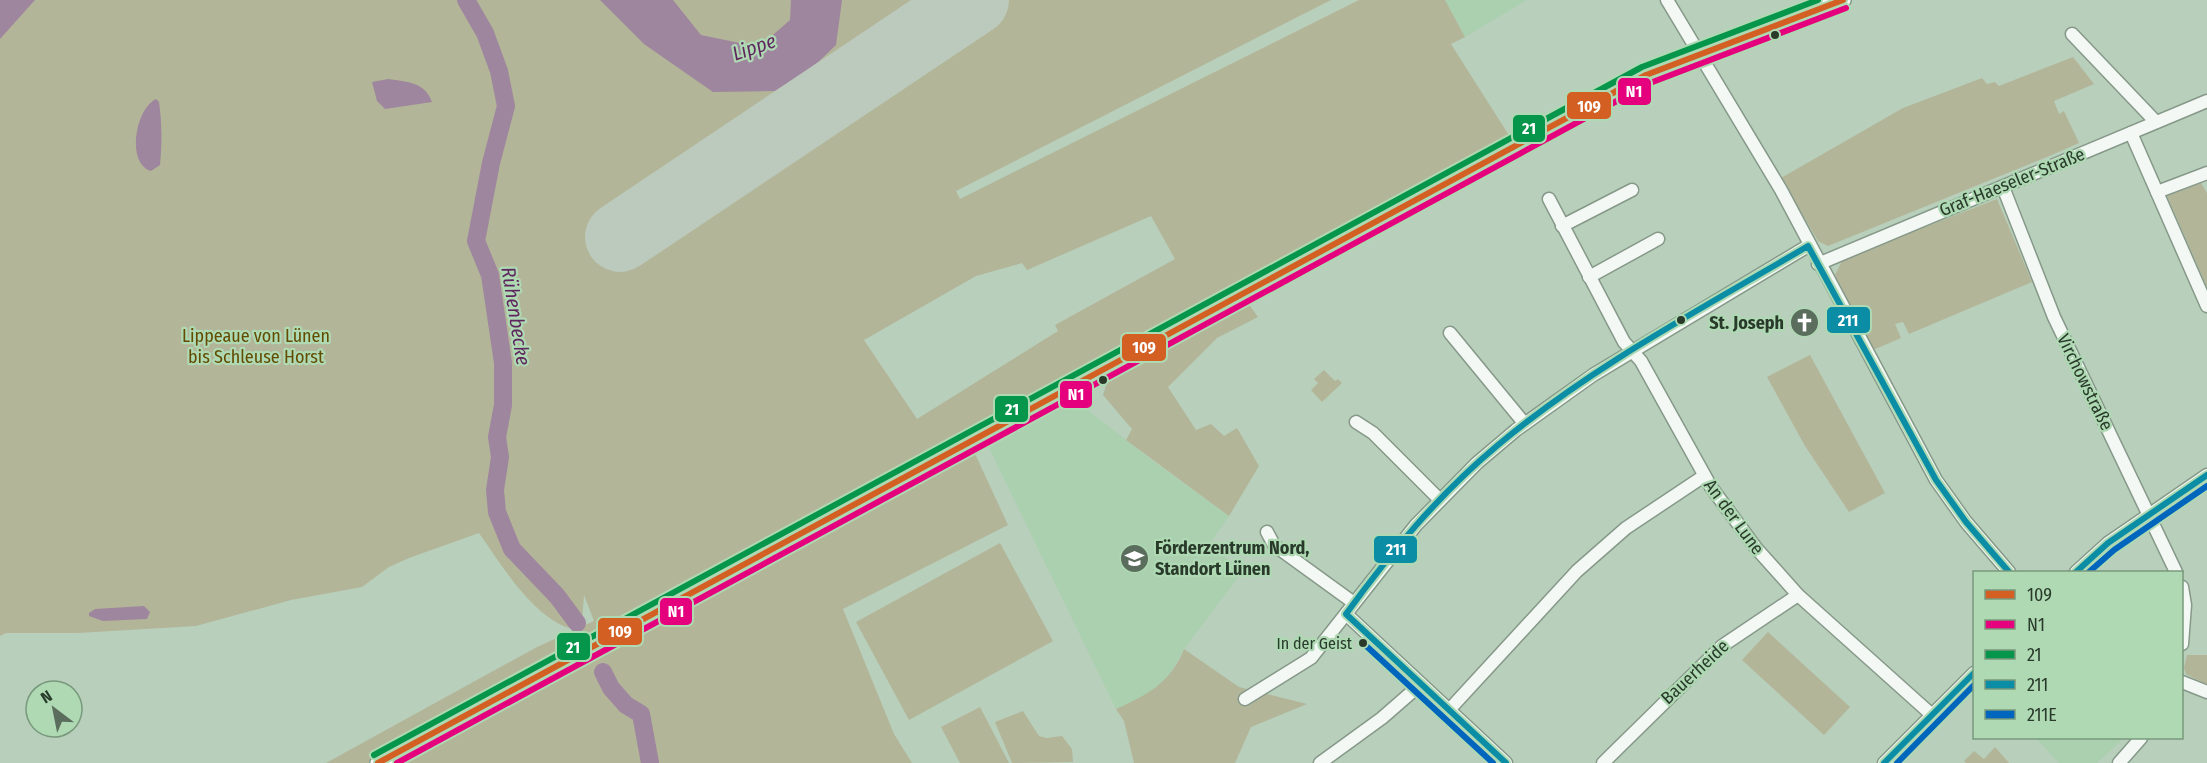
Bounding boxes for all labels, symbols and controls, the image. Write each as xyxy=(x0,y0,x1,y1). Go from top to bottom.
water label: Lippe xyxy=(729,28,779,66)
unlabelled marker xyxy=(1769,29,1781,41)
line badge: N1 xyxy=(1617,77,1652,106)
text: N1 xyxy=(1626,82,1642,101)
line badge: 109 xyxy=(1566,91,1612,120)
text: 109 xyxy=(1577,97,1601,116)
line badge: 21 xyxy=(1512,114,1546,143)
text: 21 xyxy=(1521,119,1536,138)
street label: Graf-Haeseler-Straße xyxy=(1936,143,2088,221)
water label: Rühenbecke xyxy=(496,265,536,367)
line badge: 211 xyxy=(1826,306,1871,334)
church icon: St. Joseph xyxy=(1789,307,1821,339)
text: 211 xyxy=(1837,311,1858,330)
place label: St. Joseph xyxy=(1709,312,1784,334)
unlabelled marker xyxy=(1675,314,1687,326)
park label: Lippeaue von Lünen bis Schleuse Horst xyxy=(182,325,330,368)
street label: Virchowstraße xyxy=(2052,330,2118,434)
line badge: 109 xyxy=(1121,333,1167,362)
text: 109 xyxy=(1132,338,1156,357)
unlabelled marker xyxy=(1097,374,1109,386)
line badge: N1 xyxy=(1059,380,1093,409)
text: N1 xyxy=(1068,385,1084,404)
line badge: 21 xyxy=(994,395,1029,423)
text: 21 xyxy=(1004,400,1019,419)
street label: An der Lune xyxy=(1699,475,1769,559)
line badge: 211 xyxy=(1373,535,1418,564)
place label: Förderzentrum Nord, Standort Lünen xyxy=(1155,537,1309,580)
text: 211 xyxy=(1385,540,1406,559)
school or university icon: Förderzentrum Nord, Standort Lünen xyxy=(1118,542,1150,574)
legend xyxy=(1973,571,2183,739)
text: 109 xyxy=(2027,584,2052,606)
line badge: N1 xyxy=(659,597,693,626)
text: N1 xyxy=(668,602,684,621)
text: N1 xyxy=(2027,614,2045,636)
line badge: 109 xyxy=(597,617,643,646)
text: 109 xyxy=(608,622,632,641)
line badge: 21 xyxy=(556,632,591,661)
place label: In der Geist xyxy=(1277,634,1353,653)
street label: Bauerheide xyxy=(1657,635,1734,709)
marker: In der Geist xyxy=(1357,637,1369,649)
text: 21 xyxy=(565,638,580,657)
text: 21 xyxy=(2027,644,2042,666)
text: 211 xyxy=(2027,674,2048,696)
north arrow xyxy=(24,679,84,739)
text: N xyxy=(37,686,55,707)
text: 211E xyxy=(2027,704,2057,726)

